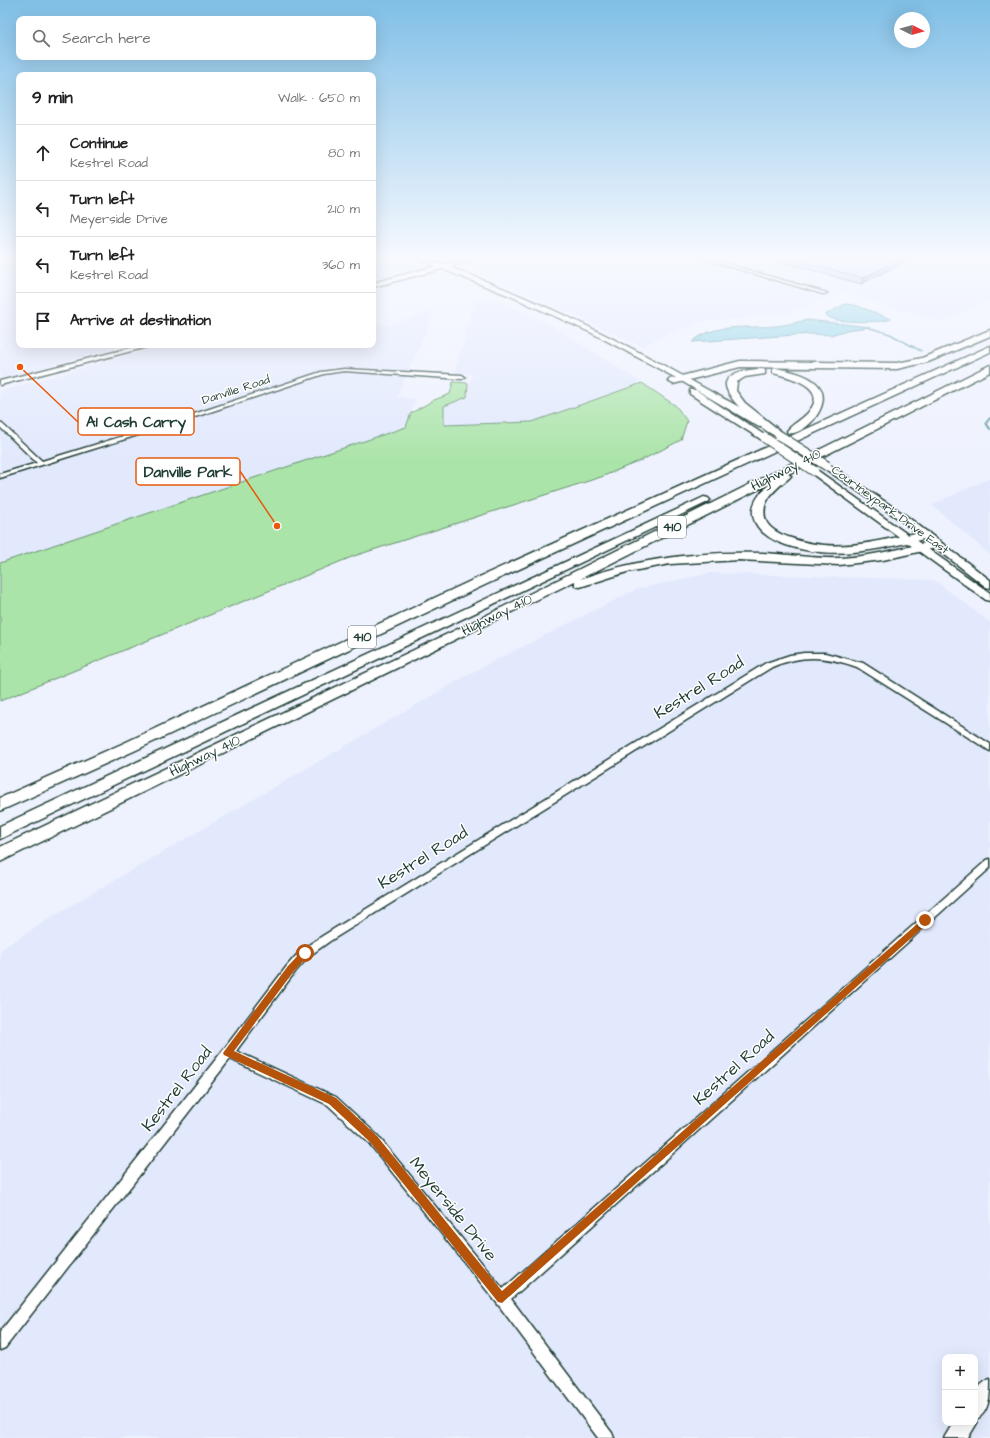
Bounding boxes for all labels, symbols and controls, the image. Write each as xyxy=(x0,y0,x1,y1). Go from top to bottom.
north arrow xyxy=(894,12,930,48)
search box xyxy=(16,16,376,60)
icon: search xyxy=(30,27,52,49)
text: Search here xyxy=(62,28,151,49)
text: 9 min xyxy=(32,86,73,110)
text: Walk · 650 m xyxy=(278,89,360,107)
text: Continue xyxy=(70,133,128,154)
icon: ahead xyxy=(32,142,54,164)
text: 80 m xyxy=(328,144,360,162)
text: Kestrel Road xyxy=(70,154,148,172)
text: Turn left xyxy=(70,189,134,210)
icon: left xyxy=(32,198,54,220)
text: 210 m xyxy=(327,200,360,218)
text: Meyerside Drive xyxy=(70,210,168,228)
text: Turn left xyxy=(70,245,134,266)
icon: left xyxy=(32,254,54,276)
text: 360 m xyxy=(322,256,360,274)
text: Kestrel Road xyxy=(70,266,148,284)
icon: arrive xyxy=(32,310,54,332)
text: Arrive at destination xyxy=(70,310,211,331)
street label: Danville Road xyxy=(200,371,272,409)
callout: A1 Cash Carry xyxy=(78,408,194,435)
text: A1 Cash Carry xyxy=(86,412,187,434)
street label: Highway 410 xyxy=(747,444,825,496)
callout: Danville Park xyxy=(136,458,240,485)
text: Danville Park xyxy=(144,462,233,483)
street label: Courtneypark Drive East xyxy=(827,462,952,559)
road number: 410 xyxy=(658,516,686,538)
street label: Highway 410 xyxy=(458,589,536,641)
road number: 410 xyxy=(348,626,376,648)
street label: Kestrel Road xyxy=(649,651,749,725)
street label: Highway 410 xyxy=(166,730,244,782)
street label: Kestrel Road xyxy=(373,821,473,895)
route end xyxy=(916,911,934,929)
route start xyxy=(296,944,314,962)
street label: Kestrel Road xyxy=(688,1025,780,1111)
street label: Kestrel Road xyxy=(136,1041,218,1137)
street label: Meyerside Drive xyxy=(403,1152,503,1267)
map controls xyxy=(942,1354,978,1426)
button: + xyxy=(942,1354,978,1390)
button: − xyxy=(942,1390,978,1426)

